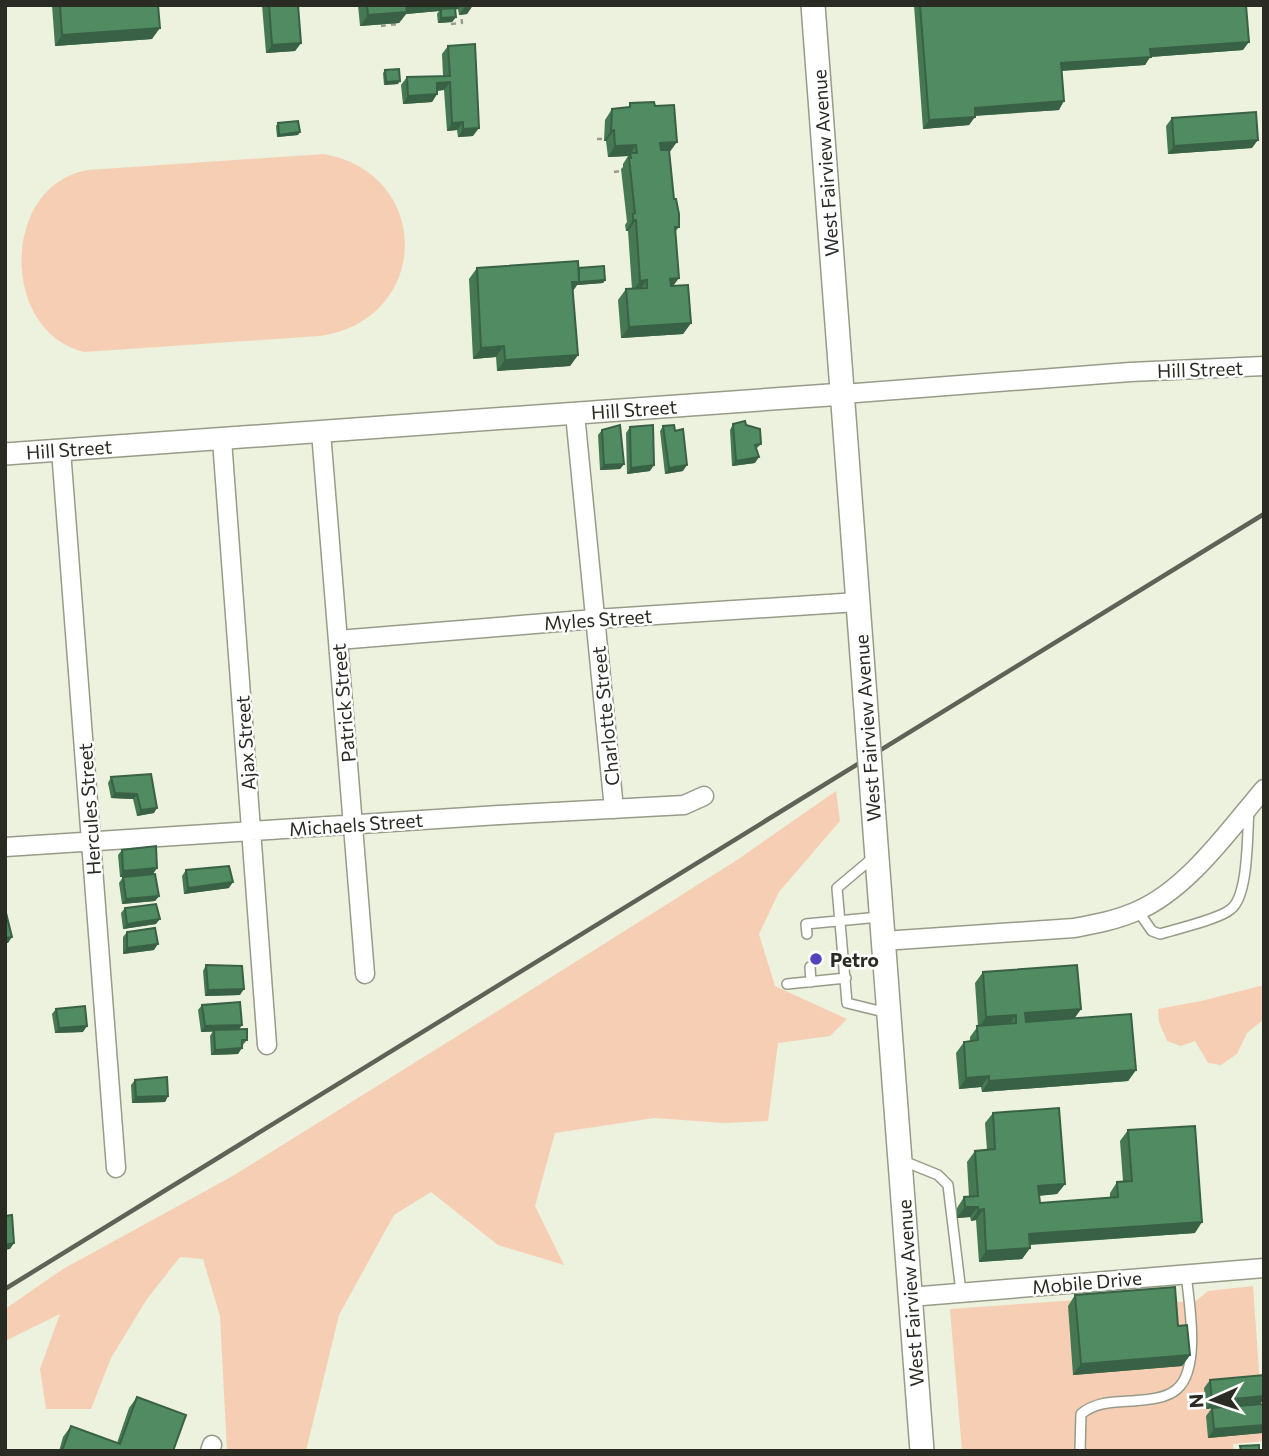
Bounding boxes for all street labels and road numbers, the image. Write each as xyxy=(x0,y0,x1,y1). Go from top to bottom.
street label: West Fairview Avenue xyxy=(807,69,843,257)
street label: Hill Street xyxy=(1157,356,1244,382)
street label: Hill Street xyxy=(590,395,678,423)
street label: Hill Street xyxy=(25,435,113,463)
street label: Myles Street xyxy=(543,604,653,634)
street label: West Fairview Avenue xyxy=(849,634,885,822)
street label: Patrick Street xyxy=(326,642,360,763)
street label: Charlotte Street xyxy=(586,645,624,787)
street label: Ajax Street xyxy=(230,694,260,791)
street label: Hercules Street xyxy=(73,742,105,876)
street label: Michaels Street xyxy=(288,808,424,840)
street label: West Fairview Avenue xyxy=(892,1199,928,1387)
street label: Mobile Drive xyxy=(1031,1266,1143,1298)

